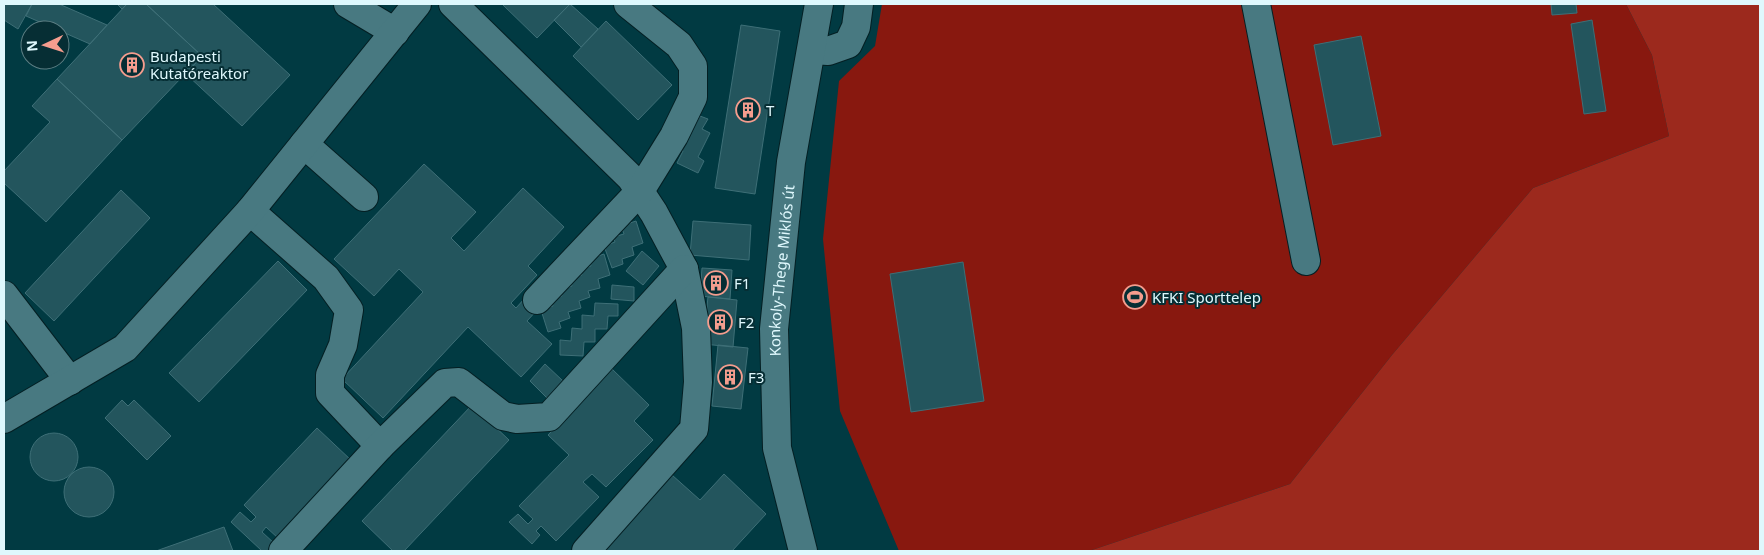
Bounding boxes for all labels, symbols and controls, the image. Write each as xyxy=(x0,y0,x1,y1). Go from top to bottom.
north arrow xyxy=(20,20,70,70)
text: N xyxy=(22,40,41,52)
place label: Budapesti Kutatóreaktor xyxy=(150,46,248,83)
building icon: Budapesti Kutatóreaktor xyxy=(119,52,145,78)
building icon: T xyxy=(735,97,761,123)
place label: T xyxy=(766,100,775,120)
street label: Konkoly-Thege Miklós út xyxy=(764,183,799,357)
building icon: F1 xyxy=(703,270,729,296)
place label: F1 xyxy=(734,273,750,293)
sports icon: KFKI Sporttelep xyxy=(1122,284,1148,310)
place label: KFKI Sporttelep xyxy=(1152,287,1261,307)
building icon: F2 xyxy=(707,309,733,335)
place label: F2 xyxy=(738,312,754,332)
building icon: F3 xyxy=(717,364,743,390)
place label: F3 xyxy=(748,367,764,387)

